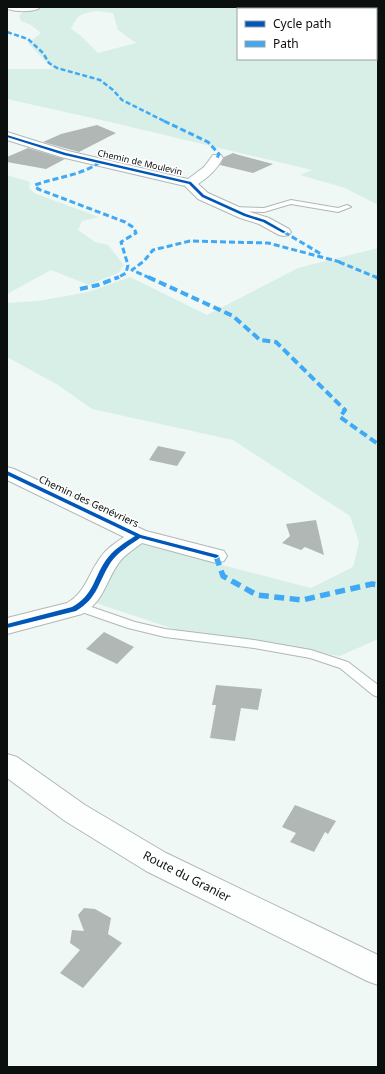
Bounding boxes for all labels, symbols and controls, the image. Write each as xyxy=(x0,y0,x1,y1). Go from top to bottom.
legend xyxy=(237,8,377,60)
text: Cycle path xyxy=(273,15,331,32)
text: Path xyxy=(273,35,299,52)
street label: Chemin de Moulevin xyxy=(96,146,184,178)
street label: Chemin des Genévriers xyxy=(37,472,142,530)
street label: Route du Granier xyxy=(140,846,234,906)

